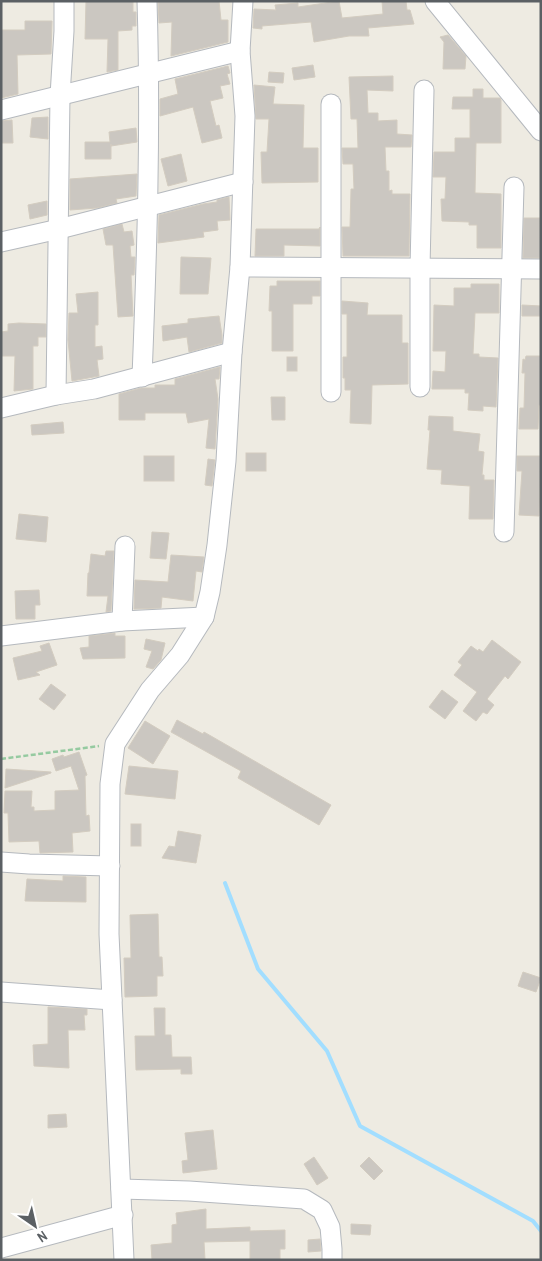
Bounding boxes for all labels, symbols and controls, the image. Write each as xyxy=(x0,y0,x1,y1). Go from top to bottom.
north arrow xyxy=(10,1201,60,1251)
text: N xyxy=(34,1227,51,1247)

